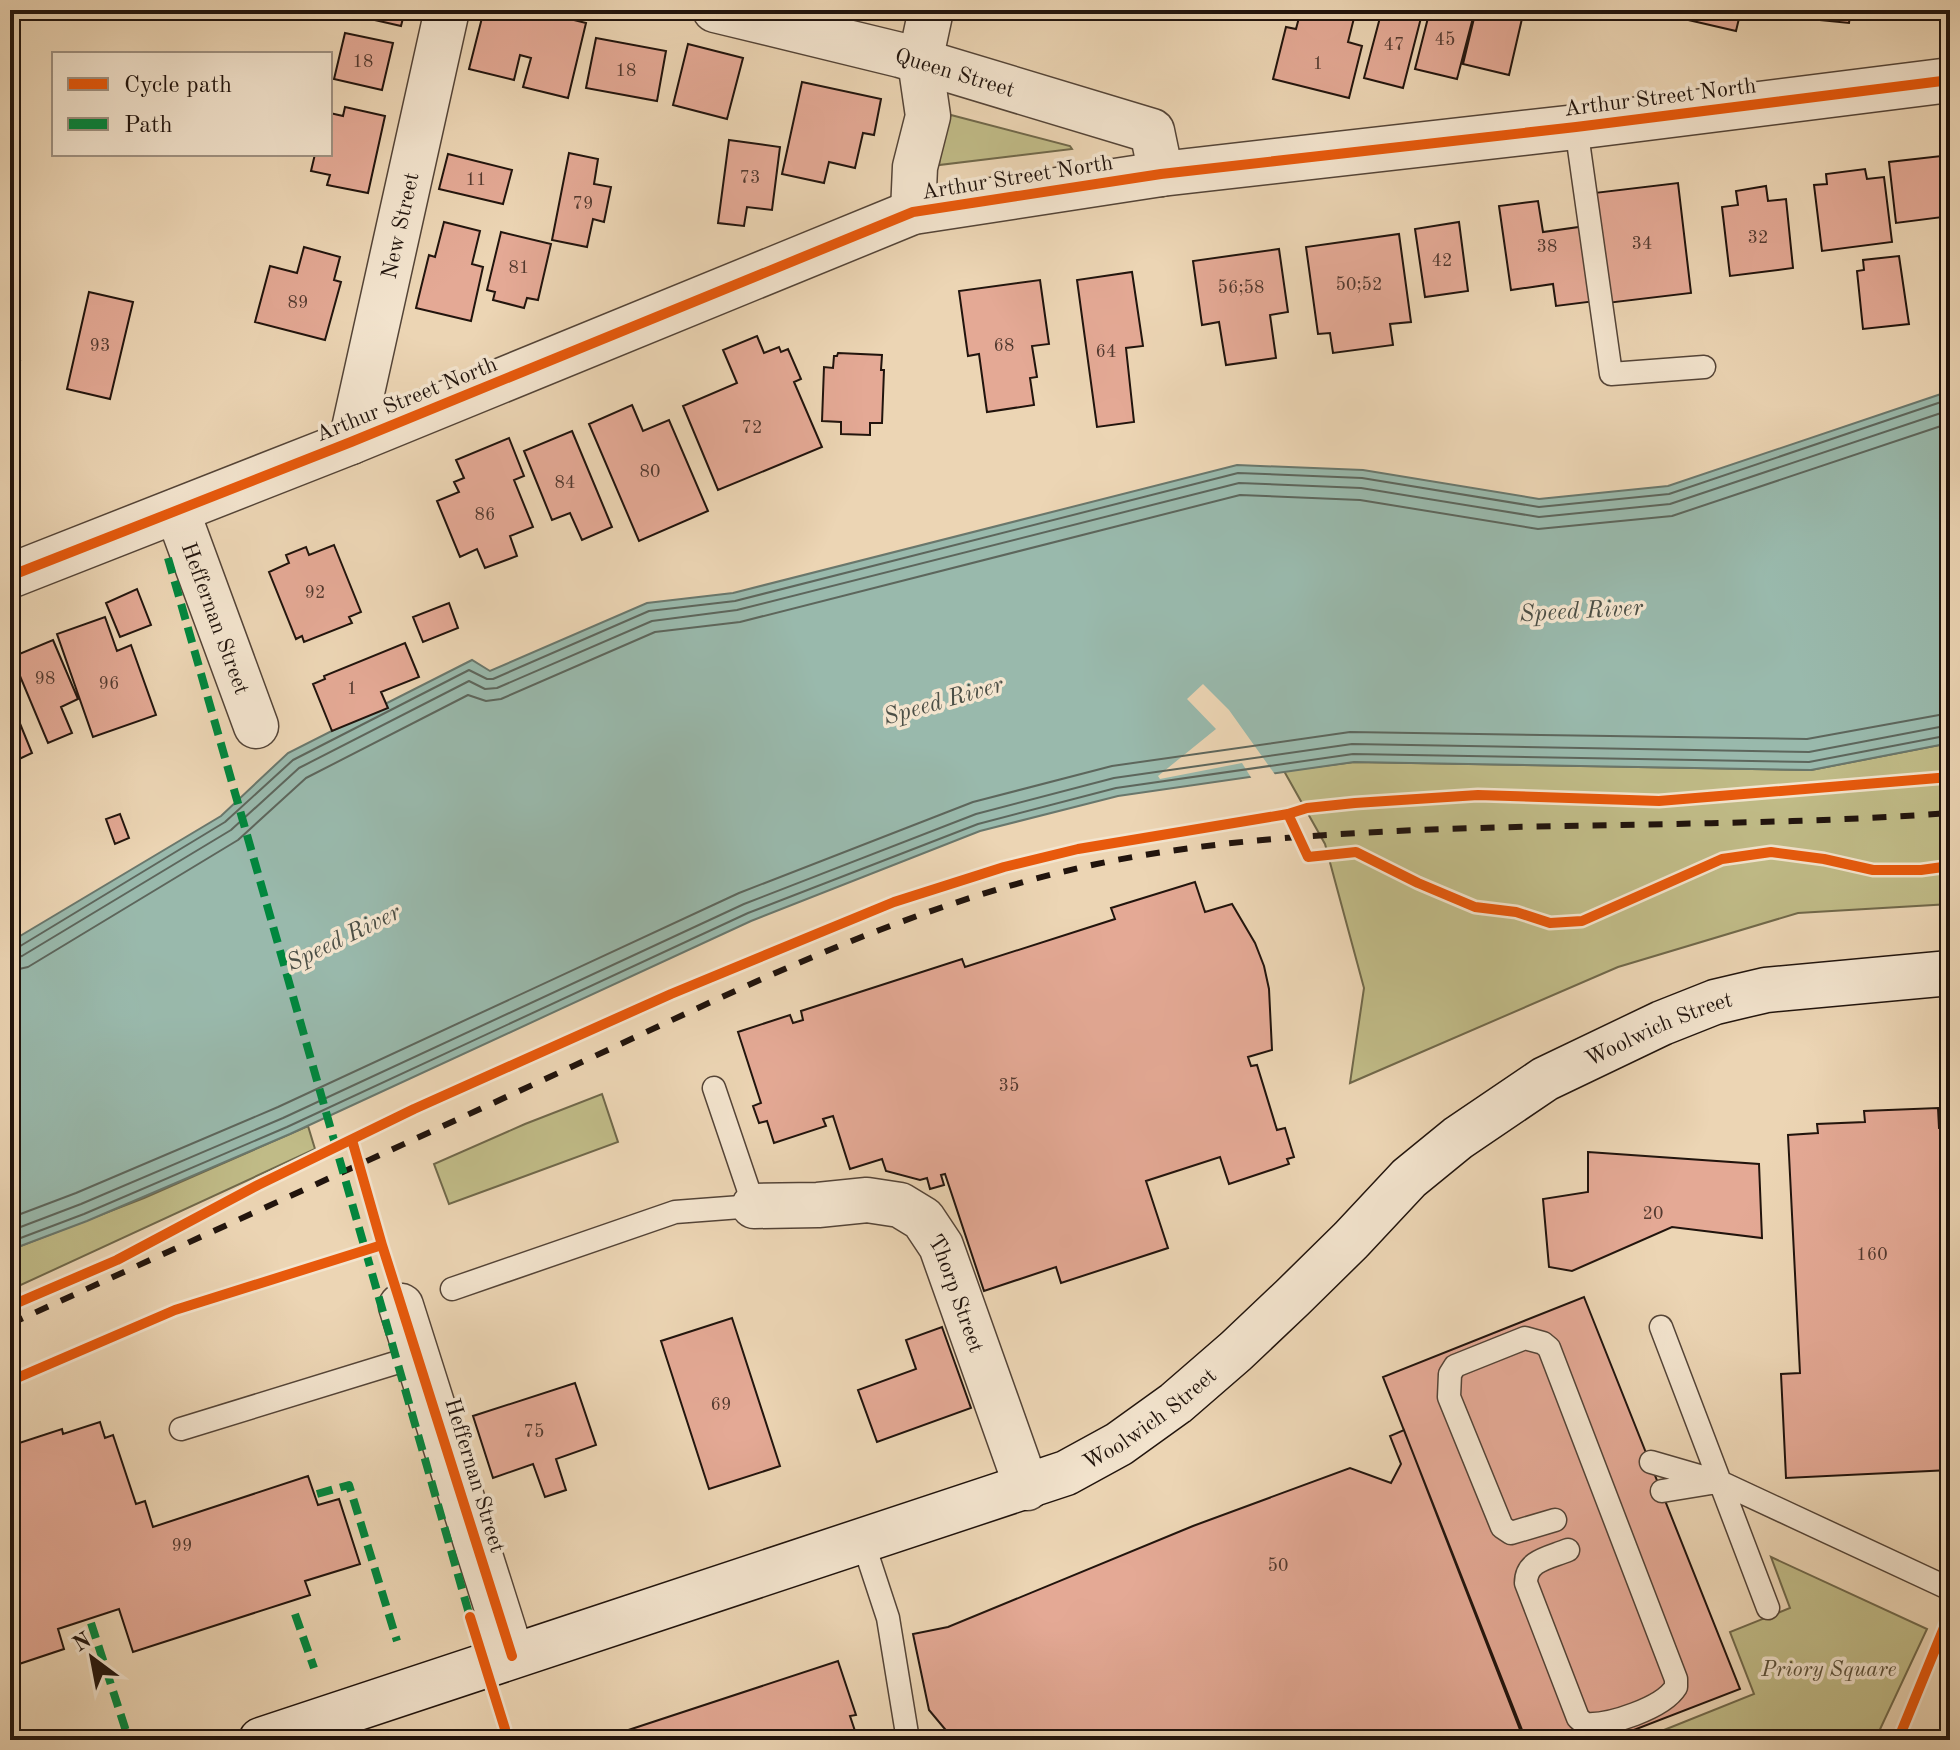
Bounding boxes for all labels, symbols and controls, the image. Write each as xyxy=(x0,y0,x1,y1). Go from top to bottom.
house number: 45 xyxy=(1435,31,1455,49)
house number: 47 xyxy=(1384,36,1404,54)
street label: Queen Street xyxy=(892,45,1017,102)
legend xyxy=(52,52,332,156)
house number: 18 xyxy=(353,53,373,71)
house number: 1 xyxy=(1313,55,1323,73)
house number: 18 xyxy=(616,62,636,80)
text: Cycle path xyxy=(124,74,232,98)
street label: Arthur Street North xyxy=(1563,75,1758,121)
text: Path xyxy=(124,114,173,138)
street label: Arthur Street North xyxy=(920,152,1115,204)
house number: 73 xyxy=(740,169,760,187)
street label: New Street xyxy=(379,170,424,281)
house number: 11 xyxy=(466,171,486,189)
house number: 79 xyxy=(573,195,593,213)
house number: 32 xyxy=(1748,229,1768,247)
house number: 34 xyxy=(1632,235,1652,253)
house number: 38 xyxy=(1537,238,1557,256)
house number: 42 xyxy=(1432,252,1452,270)
house number: 81 xyxy=(509,259,529,277)
house number: 50;52 xyxy=(1336,276,1382,294)
house number: 56;58 xyxy=(1218,279,1264,297)
house number: 89 xyxy=(288,294,308,312)
house number: 93 xyxy=(90,337,110,355)
house number: 68 xyxy=(994,337,1014,355)
house number: 64 xyxy=(1096,343,1116,361)
street label: Arthur Street North xyxy=(313,353,501,446)
house number: 72 xyxy=(742,419,762,437)
house number: 80 xyxy=(640,463,660,481)
house number: 84 xyxy=(555,474,575,492)
house number: 86 xyxy=(475,506,495,524)
street label: Heffernan Street xyxy=(176,540,252,698)
house number: 92 xyxy=(305,584,325,602)
water label: Speed River xyxy=(1519,597,1644,627)
house number: 98 xyxy=(35,670,55,688)
water label: Speed River xyxy=(881,673,1007,731)
house number: 96 xyxy=(99,675,119,693)
house number: 1 xyxy=(347,680,357,698)
water label: Speed River xyxy=(283,901,405,977)
street label: Woolwich Street xyxy=(1582,989,1735,1071)
house number: 35 xyxy=(999,1077,1019,1095)
house number: 20 xyxy=(1643,1205,1663,1223)
street label: Thorp Street xyxy=(924,1231,987,1356)
house number: 160 xyxy=(1856,1246,1888,1264)
street label: Woolwich Street xyxy=(1080,1365,1221,1474)
street label: Heffernan Street xyxy=(440,1396,508,1555)
house number: 69 xyxy=(711,1396,731,1414)
house number: 75 xyxy=(524,1423,544,1441)
house number: 99 xyxy=(172,1537,192,1555)
house number: 50 xyxy=(1268,1557,1288,1575)
north arrow xyxy=(52,1618,132,1698)
text: N xyxy=(70,1629,96,1657)
park label: Priory Square xyxy=(1760,1659,1897,1681)

